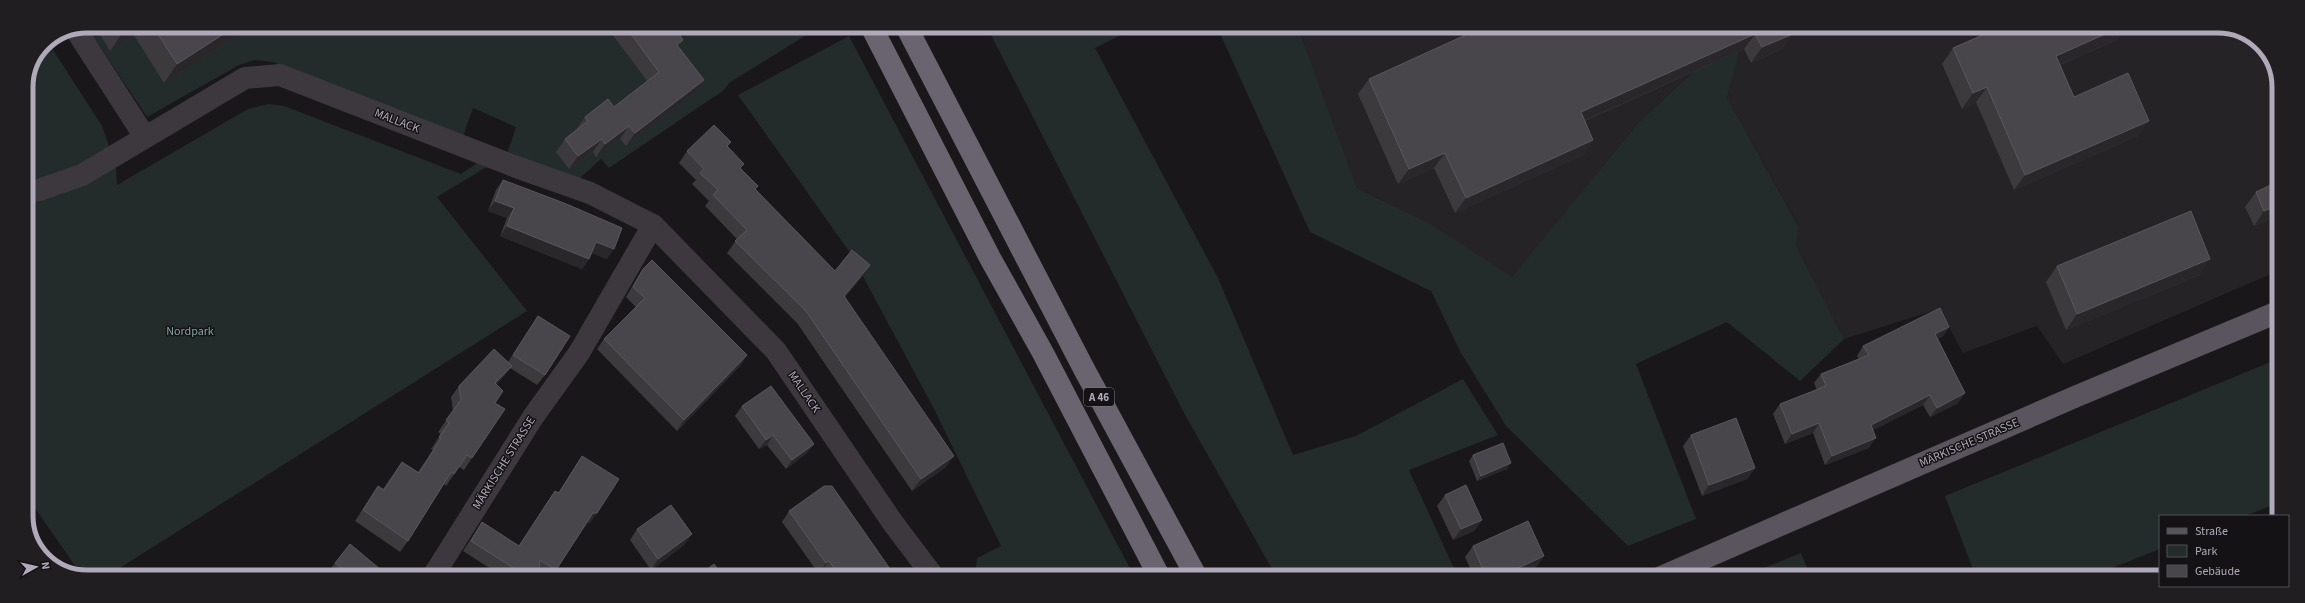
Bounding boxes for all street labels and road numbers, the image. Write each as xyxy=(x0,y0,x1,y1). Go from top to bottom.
street label: MALLACK xyxy=(372,105,422,137)
street label: MALLACK xyxy=(784,368,824,416)
road number: A 46 xyxy=(1084,388,1114,406)
street label: MÄRKISCHE STRASSE xyxy=(468,413,540,513)
street label: MÄRKISCHE STRASSE xyxy=(1916,414,2022,472)

